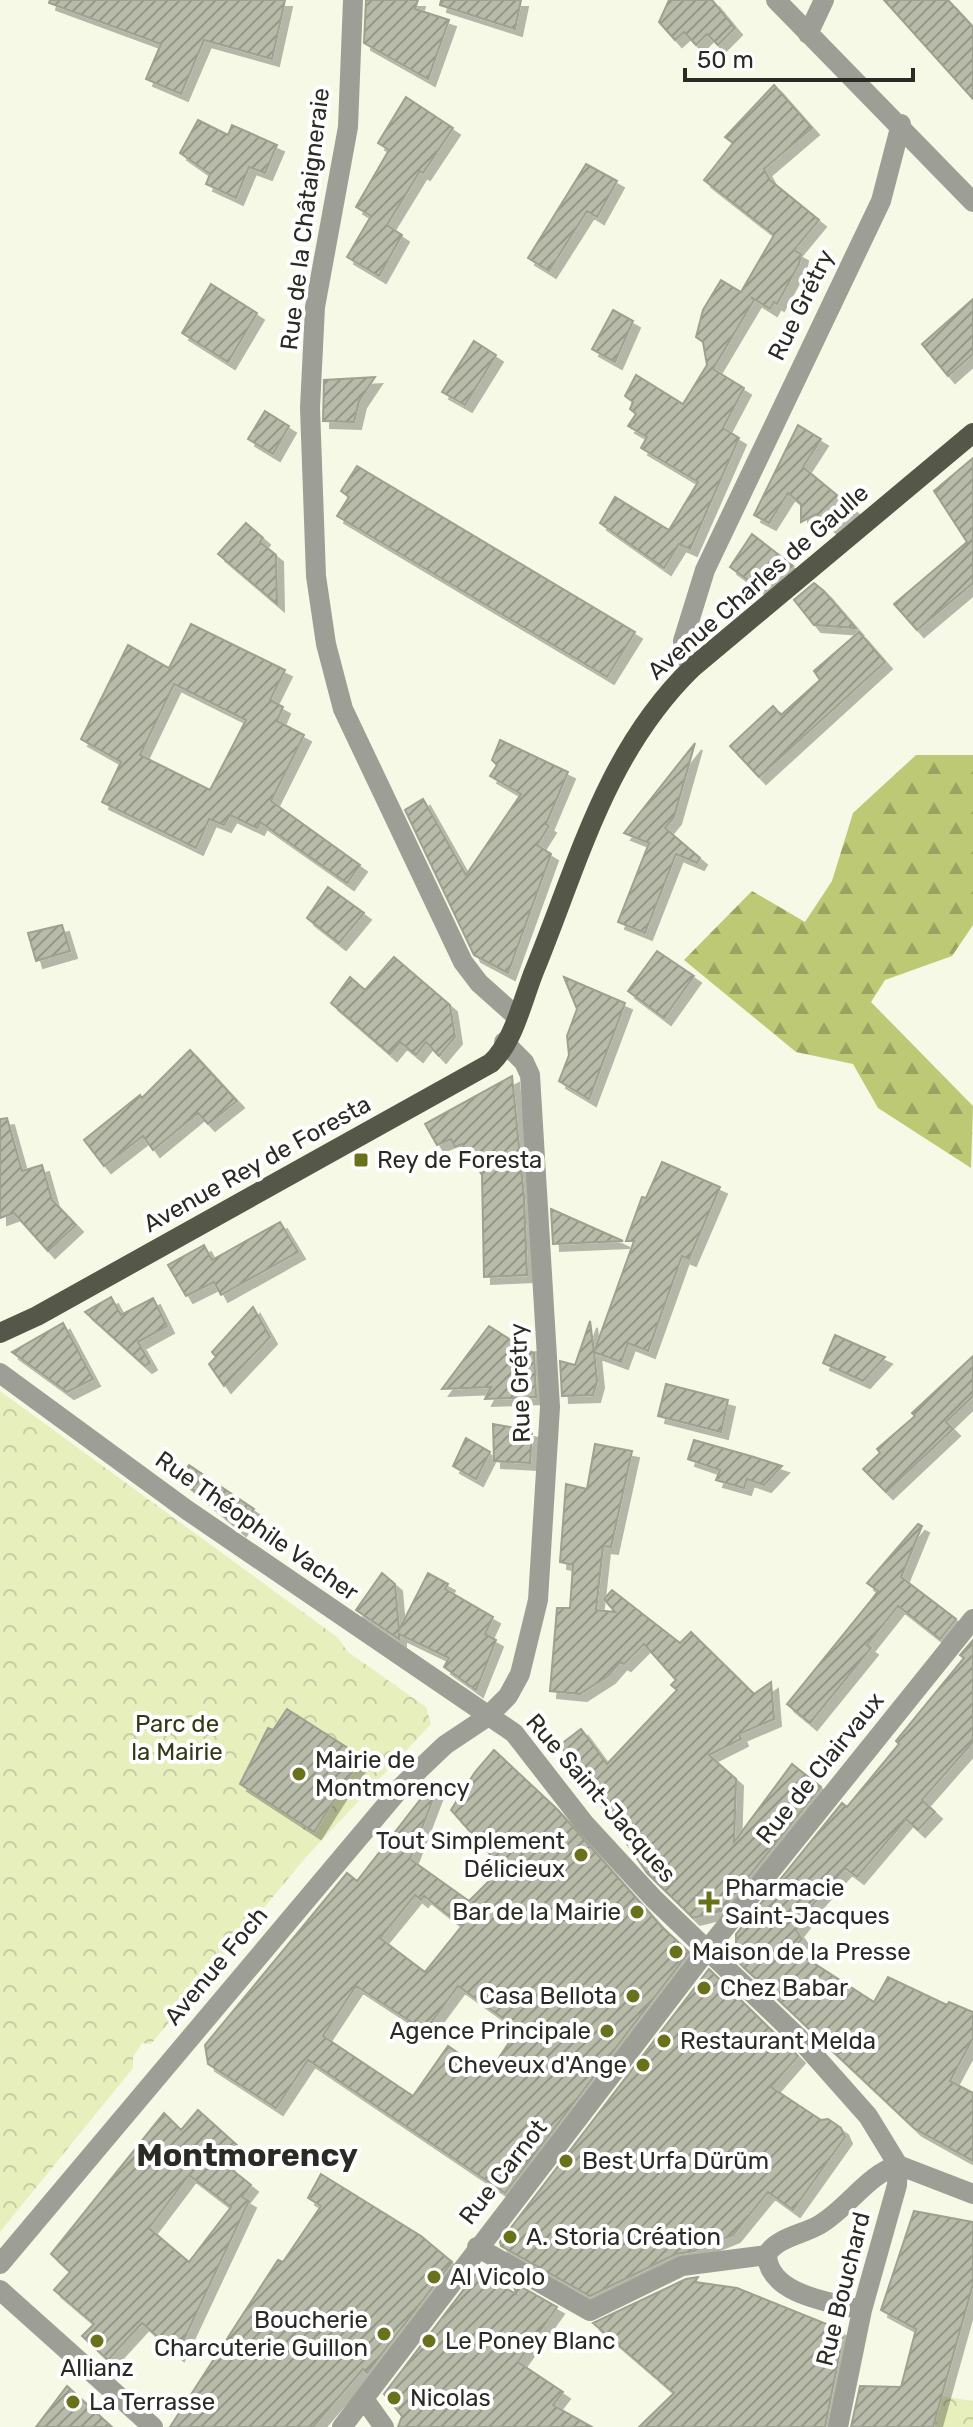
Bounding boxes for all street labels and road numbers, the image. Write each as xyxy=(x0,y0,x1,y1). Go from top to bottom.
street label: Rue de la Châtaigneraie xyxy=(275,86,335,352)
street label: Rue Grétry xyxy=(762,245,840,365)
street label: Avenue Charles de Gaulle xyxy=(642,479,874,685)
street label: Avenue Rey de Foresta xyxy=(139,1090,375,1238)
street label: Rue Grétry xyxy=(504,1323,536,1443)
street label: Rue Théophile Vacher xyxy=(150,1445,364,1607)
street label: Rue de Clairvaux xyxy=(750,1687,890,1849)
street label: Rue Saint-Jacques xyxy=(520,1708,682,1888)
street label: Avenue Foch xyxy=(159,1901,273,2031)
street label: Rue Carnot xyxy=(453,2114,553,2230)
street label: Rue Bouchard xyxy=(810,2209,876,2369)

